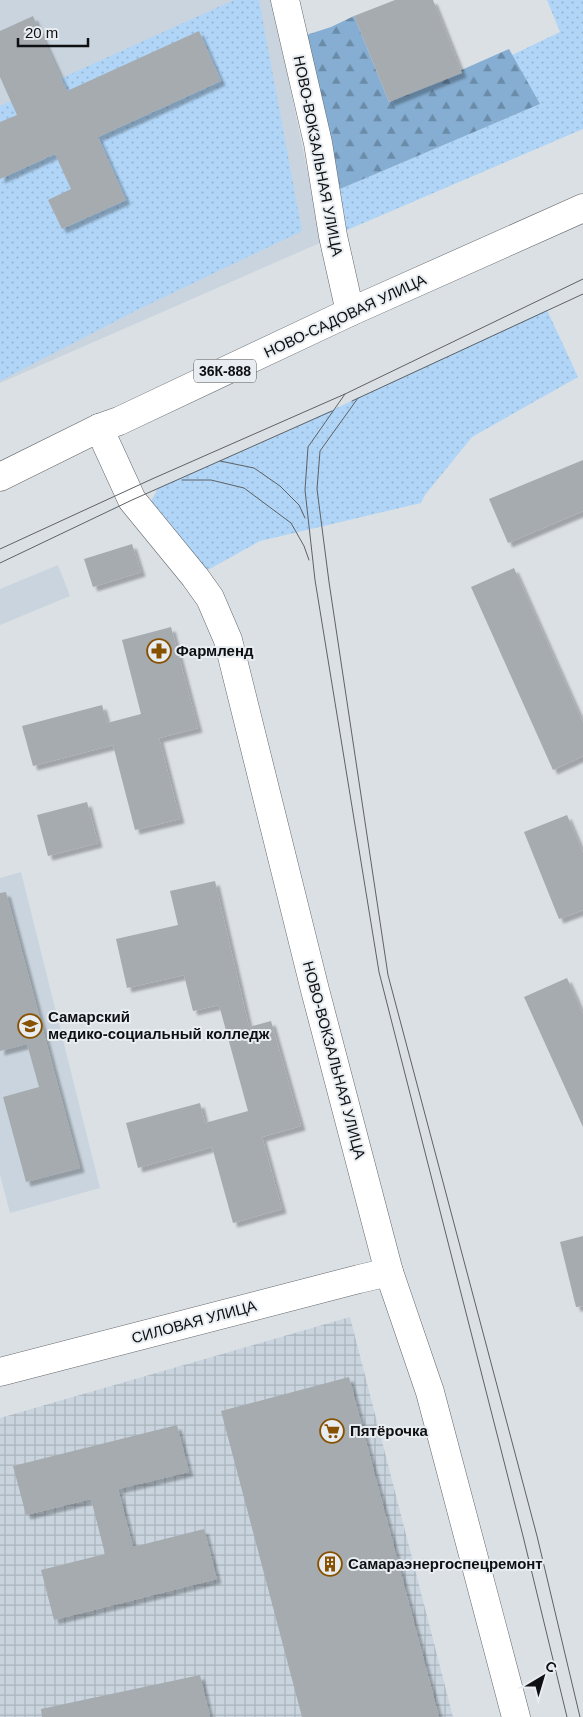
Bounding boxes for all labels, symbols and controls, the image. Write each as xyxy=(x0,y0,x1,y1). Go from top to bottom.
scale bar xyxy=(18,15,88,47)
text: 20 m xyxy=(25,24,58,41)
street label: НОВО-ВОКЗАЛЬНАЯ УЛИЦА xyxy=(291,54,346,258)
street label: НОВО-САДОВАЯ УЛИЦА xyxy=(261,270,428,361)
road number: 36К-888 xyxy=(194,360,256,382)
pharmacy icon: Фармленд xyxy=(146,638,172,664)
place label: Фармленд xyxy=(176,642,254,659)
street label: НОВО-ВОКЗАЛЬНАЯ УЛИЦА xyxy=(300,959,369,1161)
place label: Самарский медико-социальный колледж xyxy=(48,1008,270,1042)
school or university icon: Самарский медико-социальный колледж xyxy=(17,1013,43,1039)
street label: СИЛОВАЯ УЛИЦА xyxy=(130,1297,258,1346)
supermarket icon: Пятёрочка xyxy=(319,1418,345,1444)
place label: Пятёрочка xyxy=(350,1422,428,1439)
building icon: Самараэнергоспецремонт xyxy=(317,1551,343,1577)
place label: Самараэнергоспецремонт xyxy=(348,1555,543,1572)
north arrow xyxy=(518,1652,568,1702)
text: С xyxy=(542,1657,560,1676)

